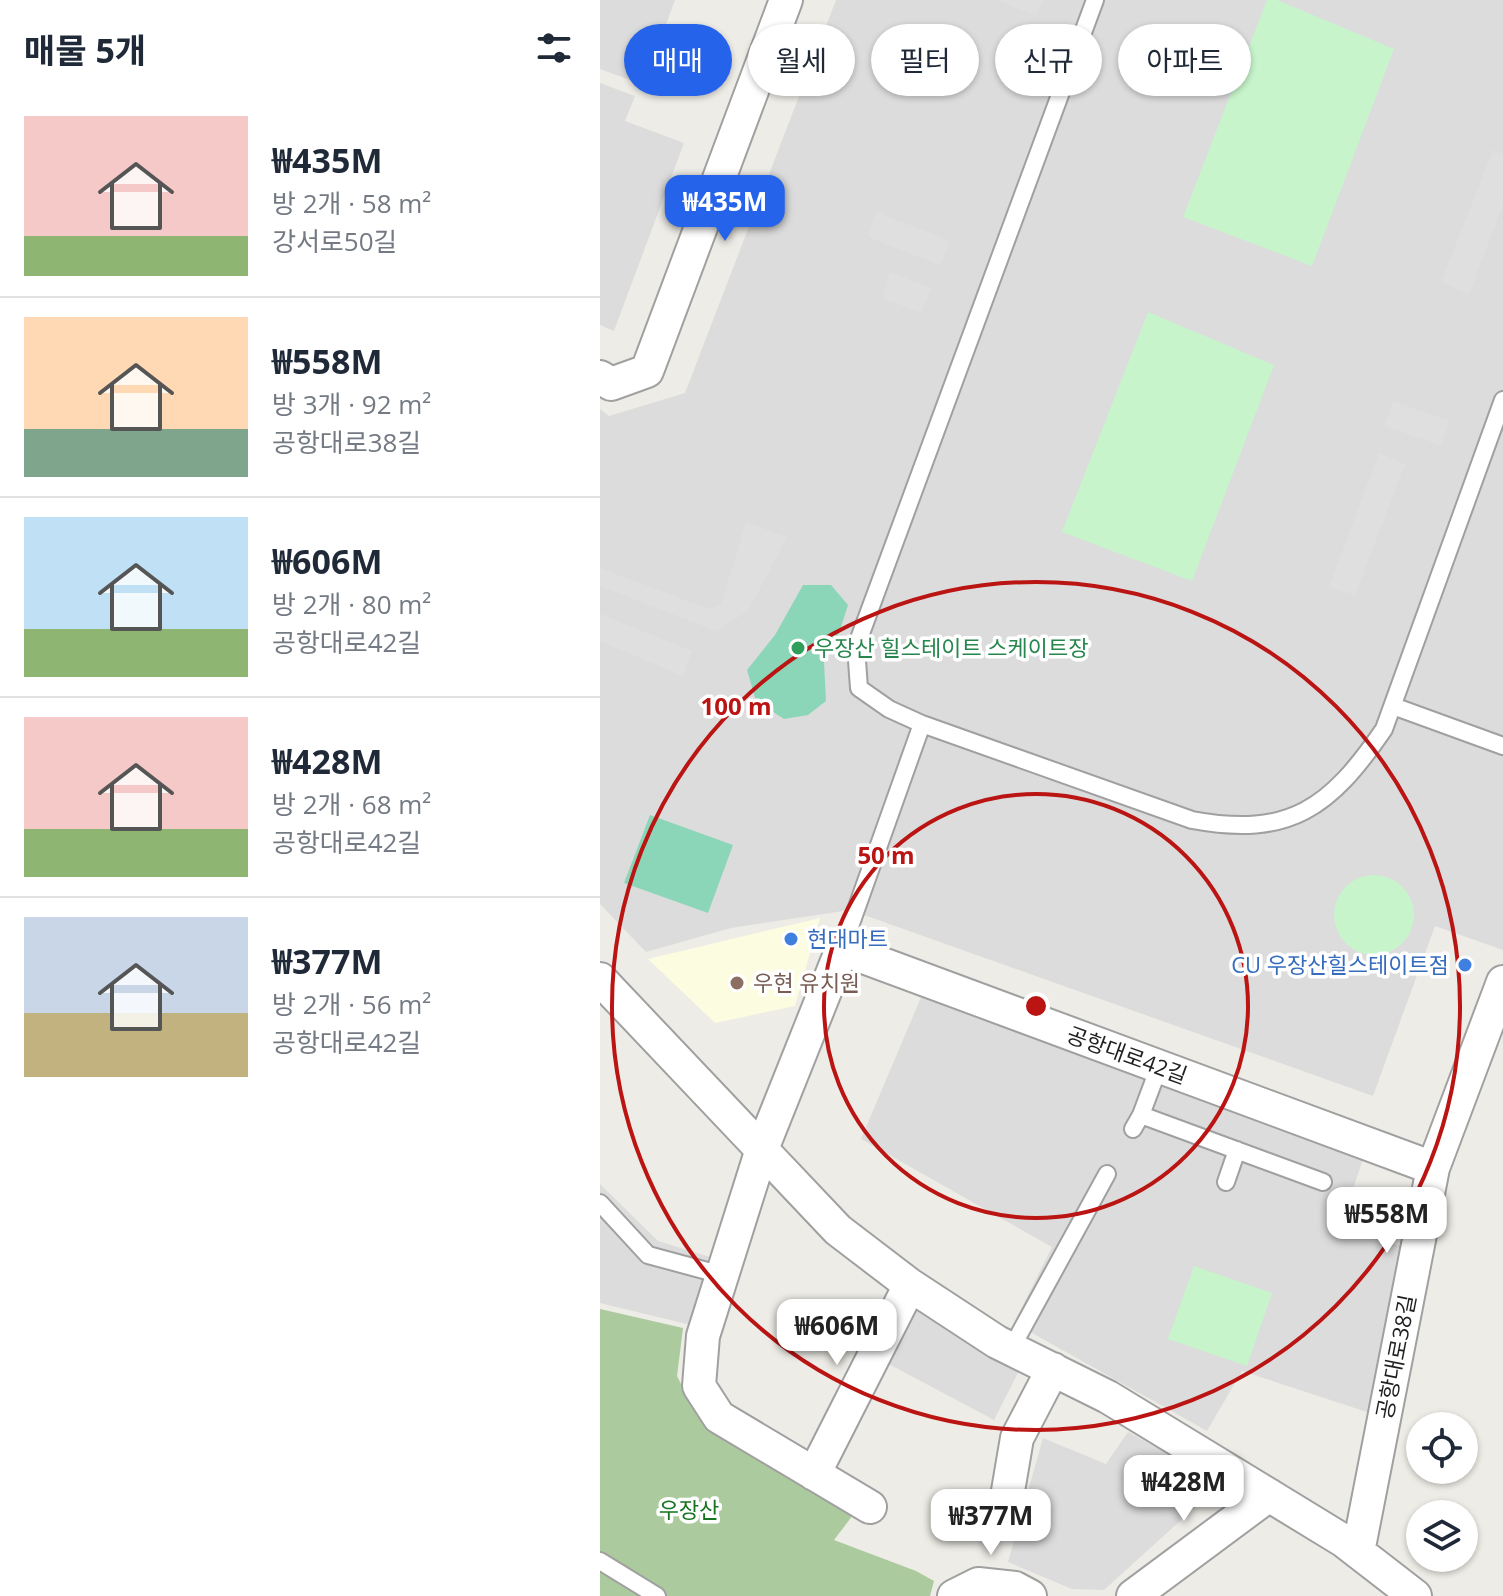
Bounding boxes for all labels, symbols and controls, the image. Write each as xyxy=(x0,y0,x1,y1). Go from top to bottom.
chip: 매매 xyxy=(624,24,732,96)
chip: 월세 xyxy=(748,24,855,96)
chip: 필터 xyxy=(871,24,979,96)
chip: 신규 xyxy=(995,24,1102,96)
chip: 아파트 xyxy=(1118,24,1251,96)
icon: filters xyxy=(532,26,576,70)
text: 매물 5개 xyxy=(24,27,146,73)
text: ₩435M xyxy=(272,137,382,183)
icon: home xyxy=(88,148,184,244)
pin: ₩435M xyxy=(669,175,781,243)
text: ₩435M xyxy=(683,183,767,219)
text: 방 2개 · 58 m² xyxy=(272,185,431,221)
text: 강서로50길 xyxy=(272,223,397,259)
text: ₩558M xyxy=(272,338,382,384)
icon: home xyxy=(88,349,184,445)
text: 방 3개 · 92 m² xyxy=(272,386,431,422)
text: 공항대로38길 xyxy=(272,424,421,460)
text: ₩606M xyxy=(272,538,382,584)
icon: home xyxy=(88,549,184,645)
text: 방 2개 · 80 m² xyxy=(272,586,431,622)
text: 공항대로42길 xyxy=(272,624,421,660)
place label: 우장산 힐스테이트 스케이트장 xyxy=(814,632,1089,662)
marker: 우장산 힐스테이트 스케이트장 xyxy=(789,639,807,657)
text: 100 m xyxy=(701,689,771,722)
text: ₩428M xyxy=(272,738,382,784)
icon: home xyxy=(88,749,184,845)
text: 방 2개 · 68 m² xyxy=(272,786,431,822)
text: 공항대로42길 xyxy=(272,824,421,860)
text: 50 m xyxy=(857,838,915,871)
place label: 현대마트 xyxy=(807,923,888,953)
marker: 현대마트 xyxy=(782,930,800,948)
text: ₩377M xyxy=(272,938,382,984)
icon: home xyxy=(88,949,184,1045)
place label: CU 우장산힐스테이트점 xyxy=(1231,949,1449,979)
marker: CU 우장산힐스테이트점 xyxy=(1456,956,1474,974)
place label: 우현 유치원 xyxy=(753,967,860,997)
marker: 우현 유치원 xyxy=(728,974,746,992)
text: 방 2개 · 56 m² xyxy=(272,986,431,1022)
centre of rings xyxy=(1022,992,1050,1020)
street label: 공항대로42길 xyxy=(1063,1018,1192,1090)
text: 공항대로42길 xyxy=(272,1024,421,1060)
pin: ₩558M xyxy=(1331,1187,1443,1255)
text: ₩558M xyxy=(1345,1195,1429,1231)
street label: 공항대로38길 xyxy=(1368,1292,1422,1422)
pin: ₩606M xyxy=(781,1299,893,1367)
text: ₩606M xyxy=(795,1307,879,1343)
map controls xyxy=(1406,1412,1478,1572)
button: locate xyxy=(1406,1412,1478,1484)
pin: ₩428M xyxy=(1128,1455,1240,1523)
text: ₩428M xyxy=(1142,1463,1226,1499)
pin: ₩377M xyxy=(935,1489,1047,1557)
park label: 우장산 xyxy=(659,1494,719,1524)
text: ₩377M xyxy=(949,1497,1033,1533)
button: layers xyxy=(1406,1500,1478,1572)

